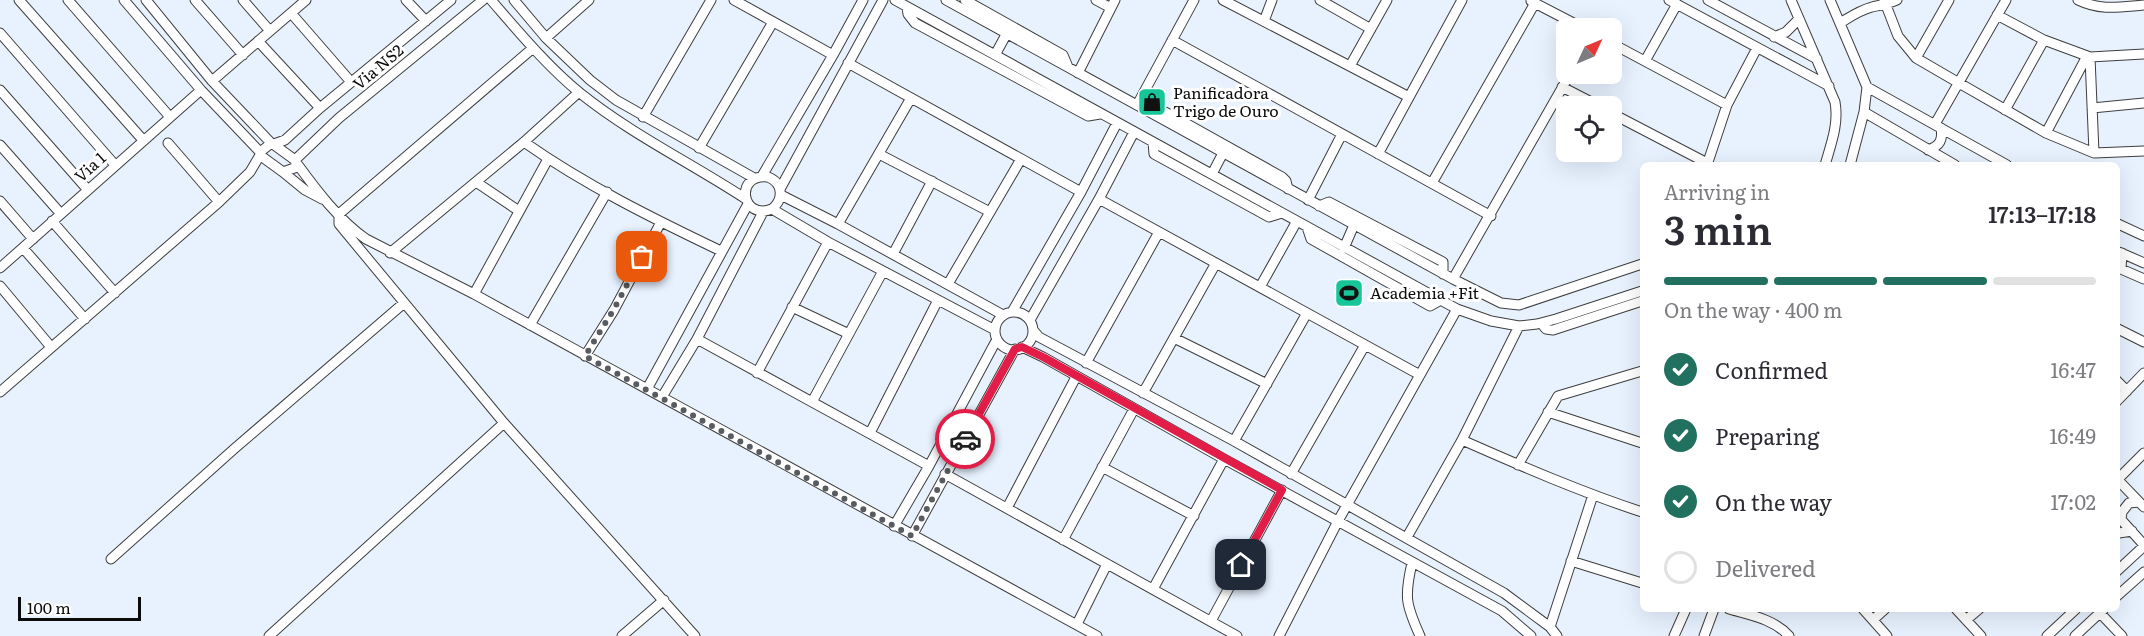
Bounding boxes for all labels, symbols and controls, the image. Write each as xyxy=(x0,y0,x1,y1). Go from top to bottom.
north arrow xyxy=(1556,18,1622,84)
map controls xyxy=(1556,18,1622,162)
street label: Via NS2 xyxy=(347,38,408,95)
place label: Panificadora Trigo de Ouro xyxy=(1173,80,1279,122)
shop icon: Panificadora Trigo de Ouro xyxy=(1136,86,1168,118)
button: locate xyxy=(1556,96,1622,162)
street label: Via 1 xyxy=(68,145,111,187)
text: Arriving in xyxy=(1664,176,1770,206)
text: 17:13–17:18 xyxy=(1988,197,2096,230)
text: 3 min xyxy=(1664,199,1772,257)
pin xyxy=(616,231,667,282)
icon: bag xyxy=(625,240,658,273)
sports icon: Academia +Fit xyxy=(1333,277,1365,309)
place label: Academia +Fit xyxy=(1370,280,1480,304)
text: On the way · 400 m xyxy=(1664,294,1842,324)
icon: check xyxy=(1664,353,1697,386)
text: Confirmed xyxy=(1715,353,1828,386)
text: 16:47 xyxy=(2050,354,2096,384)
courier xyxy=(935,409,995,469)
icon: check xyxy=(1664,419,1697,452)
text: Preparing xyxy=(1715,419,1819,452)
text: 16:49 xyxy=(2049,420,2096,450)
icon: car xyxy=(949,423,982,456)
icon: check xyxy=(1664,485,1697,518)
text: On the way xyxy=(1715,485,1832,518)
text: 17:02 xyxy=(2051,486,2096,516)
pin xyxy=(1215,539,1266,590)
icon: home xyxy=(1224,548,1257,581)
text: Delivered xyxy=(1715,551,1816,584)
scale bar xyxy=(18,594,141,622)
text: 100 m xyxy=(27,595,71,619)

